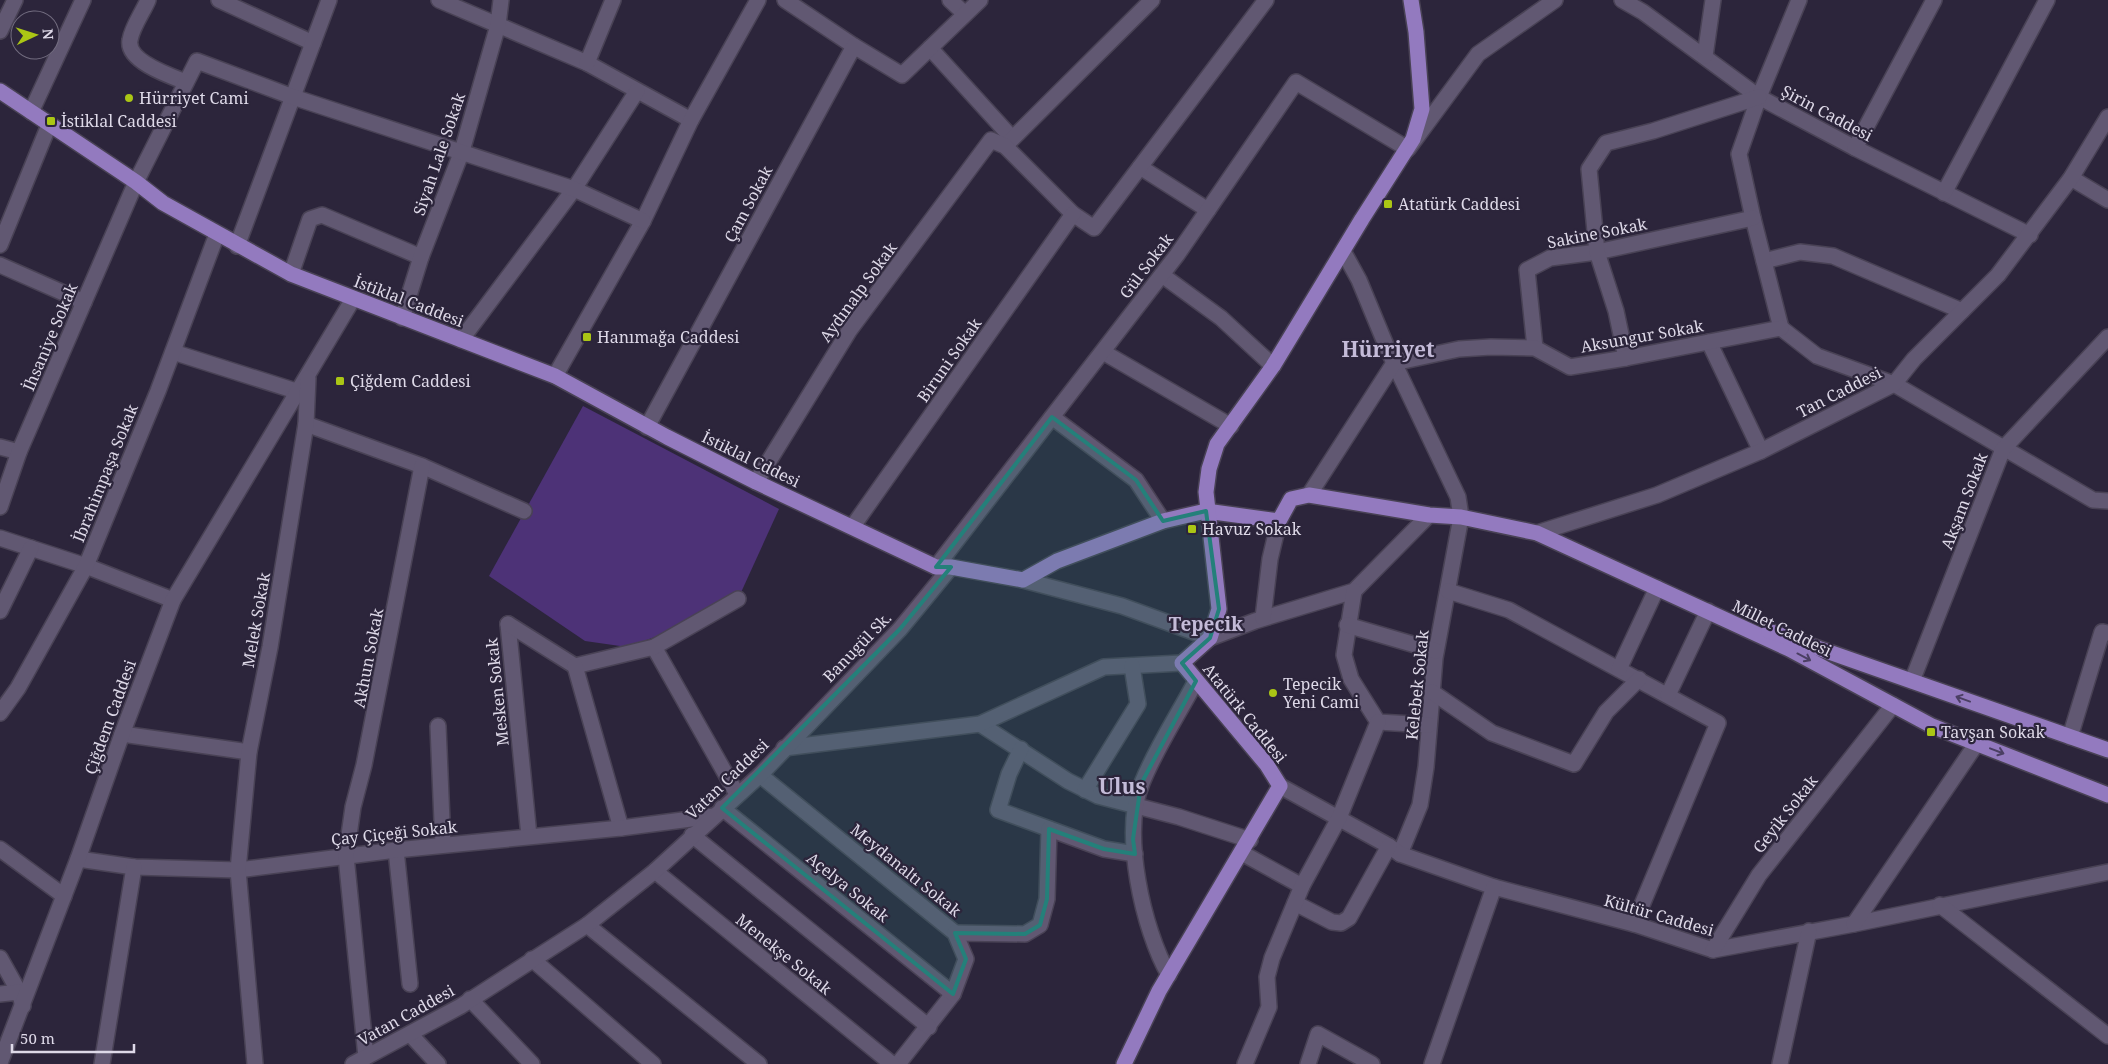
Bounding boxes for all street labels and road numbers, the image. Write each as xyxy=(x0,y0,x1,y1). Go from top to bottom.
street label: Şirin Caddesi xyxy=(1778,80,1876,146)
street label: Siyah Lale Sokak xyxy=(408,89,471,218)
street label: Çam Sokak xyxy=(719,161,778,246)
street label: Sakine Sokak xyxy=(1545,212,1649,253)
street label: Gül Sokak xyxy=(1114,228,1178,303)
street label: Aydınalp Sokak xyxy=(814,237,902,346)
street label: İstiklal Caddesi xyxy=(351,270,467,332)
street label: İhsaniye Sokak xyxy=(17,279,83,394)
street label: Biruni Sokak xyxy=(912,313,987,407)
street label: Aksungur Sokak xyxy=(1579,314,1706,358)
street label: Tan Caddesi xyxy=(1793,361,1885,423)
street label: İbrahimpaşa Sokak xyxy=(67,400,143,545)
street label: İstiklal Cddesi xyxy=(698,426,804,492)
street label: Akşam Sokak xyxy=(1935,449,1993,552)
street label: Melek Sokak xyxy=(237,570,275,669)
street label: Millet Caddesi xyxy=(1729,594,1835,662)
street label: Akhun Sokak xyxy=(348,606,389,710)
street label: Banugül Sk. xyxy=(818,607,896,687)
street label: Kelebek Sokak xyxy=(1400,628,1434,741)
street label: Mesken Sokak xyxy=(480,636,514,747)
street label: Çiğdem Caddesi xyxy=(79,657,141,777)
street label: Atatürk Caddesi xyxy=(1198,659,1292,767)
street label: Vatan Caddesi xyxy=(681,734,773,824)
street label: Geyik Sokak xyxy=(1748,770,1823,858)
street label: Çay Çiçeği Sokak xyxy=(330,815,459,851)
street label: Meydanaltı Sokak xyxy=(846,819,966,922)
street label: Açelya Sokak xyxy=(802,847,894,927)
street label: Kültür Caddesi xyxy=(1602,889,1716,941)
street label: Menekşe Sokak xyxy=(731,909,837,1000)
street label: Vatan Caddesi xyxy=(354,979,458,1051)

